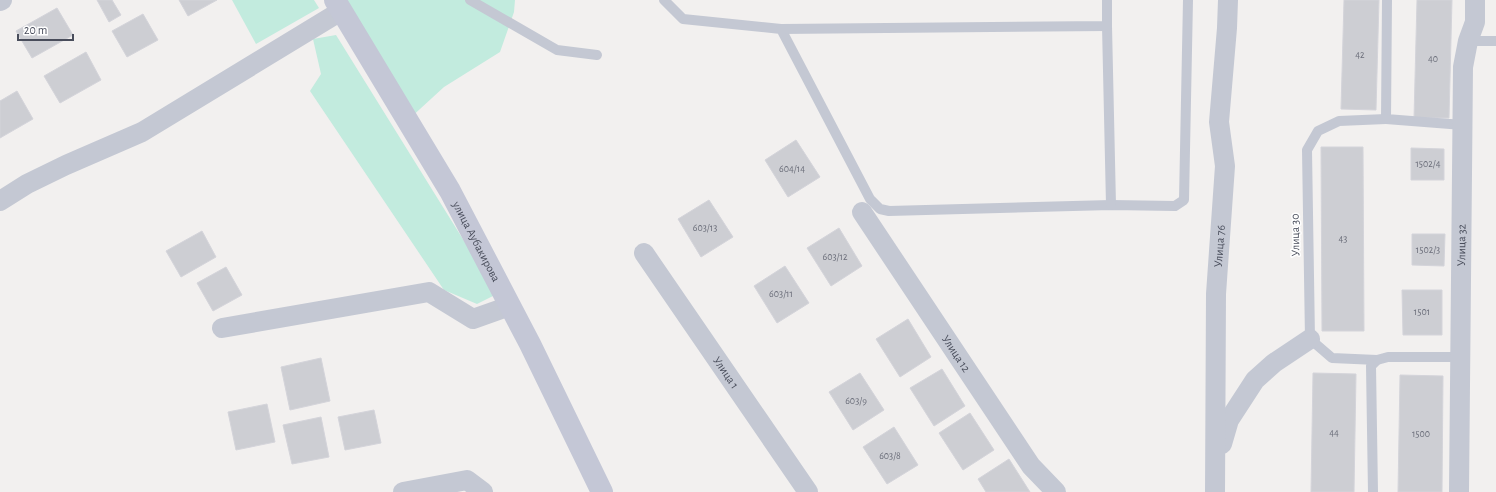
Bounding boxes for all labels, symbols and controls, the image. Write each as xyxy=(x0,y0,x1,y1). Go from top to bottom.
scale bar xyxy=(18,16,73,42)
text: 20 m xyxy=(24,24,47,36)
house number: 42 xyxy=(1355,50,1365,60)
house number: 40 xyxy=(1428,54,1438,64)
house number: 1502/4 xyxy=(1415,159,1441,169)
house number: 604/14 xyxy=(779,164,805,174)
street label: улица Аубакирова xyxy=(449,199,503,284)
street label: Улица 30 xyxy=(1289,213,1301,257)
house number: 603/13 xyxy=(693,223,717,233)
street label: Улица 32 xyxy=(1455,223,1468,266)
street label: Улица 76 xyxy=(1212,224,1227,268)
house number: 43 xyxy=(1339,234,1347,244)
house number: 1502/3 xyxy=(1416,245,1440,255)
house number: 603/12 xyxy=(823,252,848,262)
house number: 603/11 xyxy=(769,289,793,299)
house number: 1501 xyxy=(1414,307,1430,317)
street label: Улица 12 xyxy=(940,333,973,375)
street label: Улица 1 xyxy=(711,354,741,391)
house number: 603/9 xyxy=(845,396,867,406)
house number: 44 xyxy=(1329,428,1339,438)
house number: 1500 xyxy=(1412,429,1430,439)
house number: 603/8 xyxy=(879,451,901,461)

